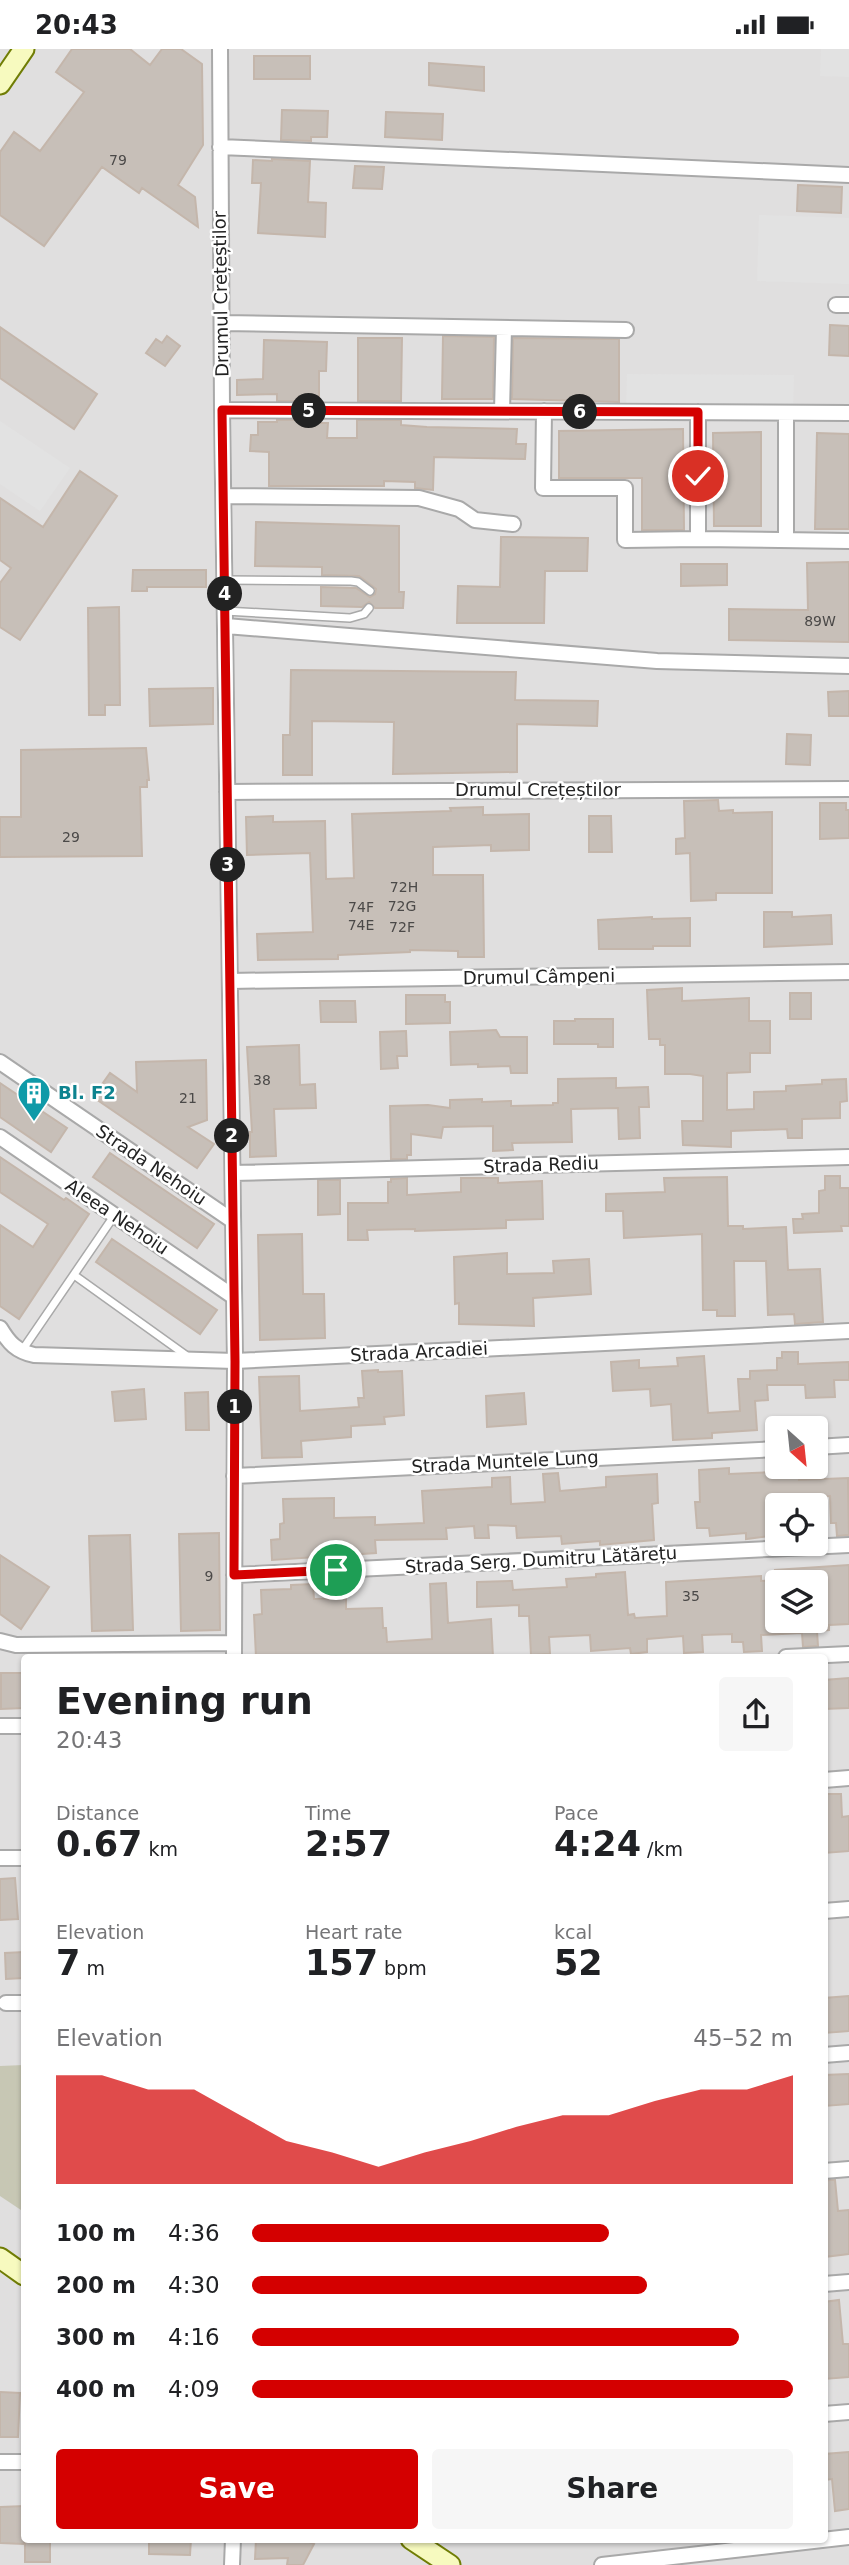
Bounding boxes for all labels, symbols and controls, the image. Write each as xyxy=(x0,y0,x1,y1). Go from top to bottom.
text: 20:43 xyxy=(35,10,118,40)
house number: 79 xyxy=(109,152,127,168)
street label: Drumul Crețeștilor xyxy=(209,210,232,377)
pin: 5 xyxy=(292,393,326,429)
pin: 6 xyxy=(562,395,598,429)
text: 5 xyxy=(302,399,315,421)
text: 6 xyxy=(573,400,586,422)
pin xyxy=(668,446,728,506)
icon: check xyxy=(679,457,717,495)
pin: 4 xyxy=(208,577,243,611)
text: 4 xyxy=(218,582,231,604)
house number: 89W xyxy=(804,613,836,629)
street label: Drumul Crețeștilor xyxy=(455,779,622,800)
house number: 29 xyxy=(62,829,80,845)
pin: 3 xyxy=(210,847,246,883)
text: 3 xyxy=(221,853,234,875)
house number: 72H xyxy=(390,879,418,895)
house number: 72G xyxy=(388,898,416,914)
house number: 74F xyxy=(348,899,374,915)
house number: 74E xyxy=(348,917,374,933)
house number: 72F xyxy=(389,919,415,935)
street label: Drumul Câmpeni xyxy=(463,965,615,988)
house number: 38 xyxy=(253,1072,271,1088)
building icon: Bl. F2 xyxy=(15,1074,53,1123)
place label: Bl. F2 xyxy=(58,1082,116,1103)
house number: 21 xyxy=(179,1090,197,1106)
pin: 2 xyxy=(215,1119,250,1153)
street label: Strada Nehoiu xyxy=(92,1120,210,1209)
text: 2 xyxy=(225,1124,238,1146)
street label: Strada Rediu xyxy=(483,1152,599,1177)
street label: Aleea Nehoiu xyxy=(62,1174,173,1259)
street label: Strada Arcadiei xyxy=(350,1337,488,1366)
pin: 1 xyxy=(218,1389,252,1425)
text: 1 xyxy=(228,1395,241,1417)
north arrow xyxy=(765,1416,828,1479)
map controls xyxy=(765,1416,828,1633)
street label: Strada Muntele Lung xyxy=(411,1446,599,1477)
button: locate xyxy=(765,1493,828,1556)
pin xyxy=(306,1540,366,1600)
street label: Strada Serg. Dumitru Lătărețu xyxy=(404,1542,678,1577)
icon: arrive xyxy=(317,1551,355,1589)
house number: 9 xyxy=(205,1568,213,1584)
button: layers xyxy=(765,1570,828,1633)
house number: 35 xyxy=(682,1588,700,1604)
button: share xyxy=(719,1677,793,1751)
text: Evening run xyxy=(56,1679,313,1723)
text: 20:43 xyxy=(56,1727,122,1753)
text: Distance xyxy=(56,1802,139,1824)
text: Time xyxy=(305,1802,352,1824)
text: Pace xyxy=(554,1802,598,1824)
text: 0.67 xyxy=(56,1824,142,1864)
text: 2:57 xyxy=(305,1824,392,1864)
text: 4:24 xyxy=(554,1824,641,1864)
text: km xyxy=(142,1838,178,1860)
text: /km xyxy=(641,1838,683,1860)
text: Elevation xyxy=(56,1921,144,1943)
text: Heart rate xyxy=(305,1921,403,1943)
text: kcal xyxy=(554,1921,592,1943)
text: 7 xyxy=(56,1943,80,1983)
text: 157 xyxy=(305,1943,378,1983)
text: 52 xyxy=(554,1943,603,1983)
text: m xyxy=(80,1957,105,1979)
text: bpm xyxy=(378,1957,427,1979)
text: Elevation xyxy=(56,2025,163,2051)
text: 45–52 m xyxy=(693,2025,793,2051)
text: 100 m xyxy=(56,2220,136,2246)
text: 4:36 xyxy=(168,2220,220,2246)
text: 200 m xyxy=(56,2272,136,2298)
text: 4:30 xyxy=(168,2272,220,2298)
text: 300 m xyxy=(56,2324,136,2350)
text: 4:16 xyxy=(168,2324,220,2350)
text: 400 m xyxy=(56,2376,136,2402)
text: 4:09 xyxy=(168,2376,220,2402)
button: Save xyxy=(56,2449,418,2529)
button: Share xyxy=(432,2449,793,2529)

